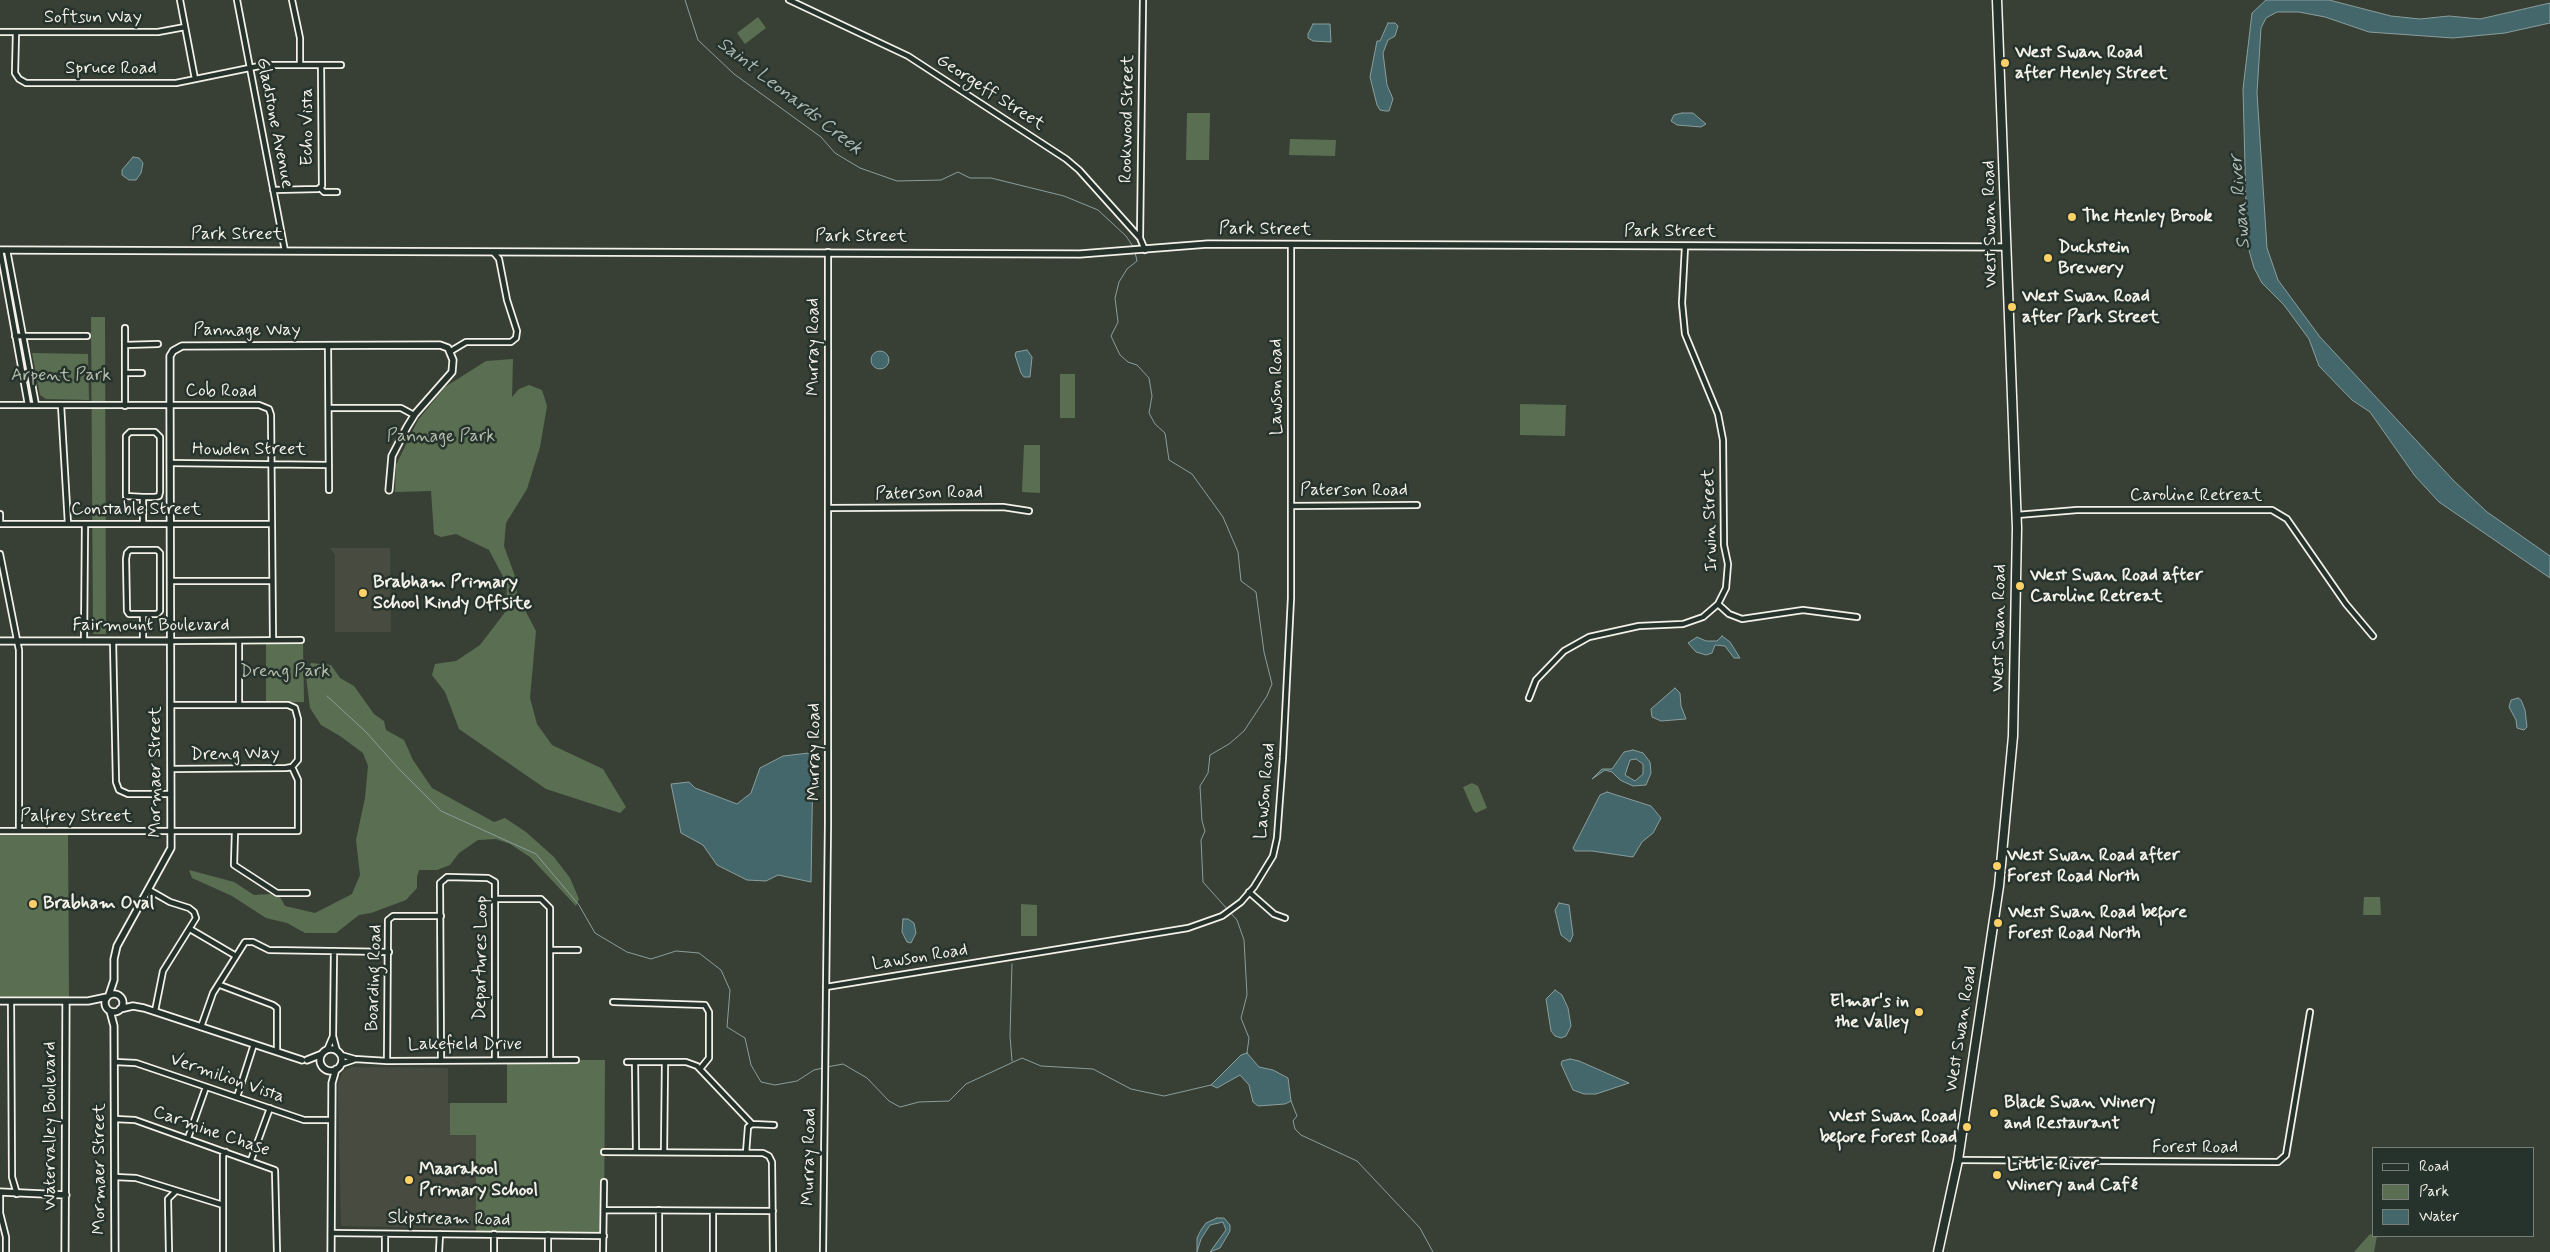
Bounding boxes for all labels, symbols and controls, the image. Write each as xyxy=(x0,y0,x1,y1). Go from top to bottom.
street label: Softsun Way xyxy=(44,7,142,29)
water label: Saint Leonards Creek xyxy=(712,33,866,161)
place label: West Swan Road after Henley Street xyxy=(2015,42,2168,84)
street label: Georgeff Street xyxy=(932,50,1048,136)
street label: Rookwood Street xyxy=(1116,55,1140,183)
street label: Gladstone Avenue xyxy=(251,56,297,190)
marker: West Swan Road after Henley Street xyxy=(1999,57,2011,69)
street label: Spruce Road xyxy=(65,58,157,80)
street label: Echo Vista xyxy=(297,88,319,166)
water label: Swan River xyxy=(2226,154,2256,250)
street label: West Swan Road xyxy=(1979,160,2003,288)
place label: The Henley Brook xyxy=(2082,206,2213,228)
marker: The Henley Brook xyxy=(2066,211,2078,223)
street label: Park Street xyxy=(1219,218,1311,242)
street label: Park Street xyxy=(1624,221,1716,243)
street label: Park Street xyxy=(191,224,283,246)
street label: Park Street xyxy=(815,226,907,248)
place label: Duckstein Brewery xyxy=(2058,237,2130,280)
marker: Duckstein Brewery xyxy=(2042,252,2054,264)
place label: West Swan Road after Park Street xyxy=(2022,286,2159,328)
street label: Murray Road xyxy=(803,298,825,396)
marker: West Swan Road after Park Street xyxy=(2006,301,2018,313)
street label: Pannage Way xyxy=(193,320,301,342)
street label: Lawson Road xyxy=(1266,339,1288,435)
park label: Arpent Park xyxy=(11,365,111,387)
street label: Cob Road xyxy=(185,381,257,403)
park label: Pannage Park xyxy=(387,426,495,448)
street label: Howden Street xyxy=(192,439,306,461)
street label: Irwin Street xyxy=(1698,468,1724,572)
street label: Paterson Road xyxy=(1300,480,1408,502)
street label: Paterson Road xyxy=(875,482,983,506)
street label: Caroline Retreat xyxy=(2130,485,2262,507)
street label: Constable Street xyxy=(71,499,201,521)
street label: West Swan Road xyxy=(1988,564,2012,692)
place label: West Swan Road after Caroline Retreat xyxy=(2030,565,2203,608)
place label: Brabham Primary School Kindy Offsite xyxy=(373,572,532,614)
marker: West Swan Road after Caroline Retreat xyxy=(2014,580,2026,592)
marker: Brabham Primary School Kindy Offsite xyxy=(357,587,369,599)
street label: Fairmount Boulevard xyxy=(72,615,230,637)
park label: Dreng Park xyxy=(240,661,330,683)
street label: Murray Road xyxy=(804,703,826,801)
street label: Mormaer Street xyxy=(145,706,167,838)
street label: Lawson Road xyxy=(1251,742,1281,840)
street label: Dreng Way xyxy=(190,743,280,767)
street label: Palfrey Street xyxy=(20,806,132,828)
place label: West Swan Road after Forest Road North xyxy=(2007,845,2180,888)
marker: West Swan Road after Forest Road North xyxy=(1991,860,2003,872)
place label: Brabham Oval xyxy=(43,893,154,915)
street label: Departures Loop xyxy=(470,895,494,1021)
marker: Brabham Oval xyxy=(27,898,39,910)
place label: West Swan Road before Forest Road North xyxy=(2008,902,2187,944)
marker: West Swan Road before Forest Road North xyxy=(1992,917,2004,929)
street label: Boarding Road xyxy=(362,924,388,1032)
street label: Lawson Road xyxy=(871,940,969,976)
street label: West Swan Road xyxy=(1941,964,1983,1094)
place label: Elmar's in the Valley xyxy=(1830,991,1909,1034)
marker: Elmar's in the Valley xyxy=(1913,1006,1925,1018)
street label: Lakefield Drive xyxy=(408,1034,522,1056)
street label: Watervalley Boulevard xyxy=(40,1042,62,1210)
street label: Vermilion Vista xyxy=(167,1049,287,1109)
place label: Black Swan Winery and Restaurant xyxy=(2004,1092,2156,1134)
street label: Carmine Chase xyxy=(150,1102,272,1162)
street label: Mormaer Street xyxy=(89,1103,111,1235)
place label: West Swan Road before Forest Road xyxy=(1819,1106,1957,1148)
marker: Black Swan Winery and Restaurant xyxy=(1988,1107,2000,1119)
street label: Murray Road xyxy=(798,1108,822,1206)
marker: West Swan Road before Forest Road xyxy=(1961,1121,1973,1133)
street label: Forest Road xyxy=(2152,1137,2238,1159)
legend xyxy=(2372,1147,2535,1237)
place label: Little River Winery and Café xyxy=(2007,1154,2138,1196)
text: Road xyxy=(2419,1157,2449,1177)
place label: Maarakool Primary School xyxy=(419,1159,538,1202)
marker: Little River Winery and Café xyxy=(1991,1169,2003,1181)
marker: Maarakool Primary School xyxy=(403,1174,415,1186)
text: Park xyxy=(2419,1182,2449,1202)
text: Water xyxy=(2419,1207,2459,1227)
street label: Slipstream Road xyxy=(387,1208,511,1232)

